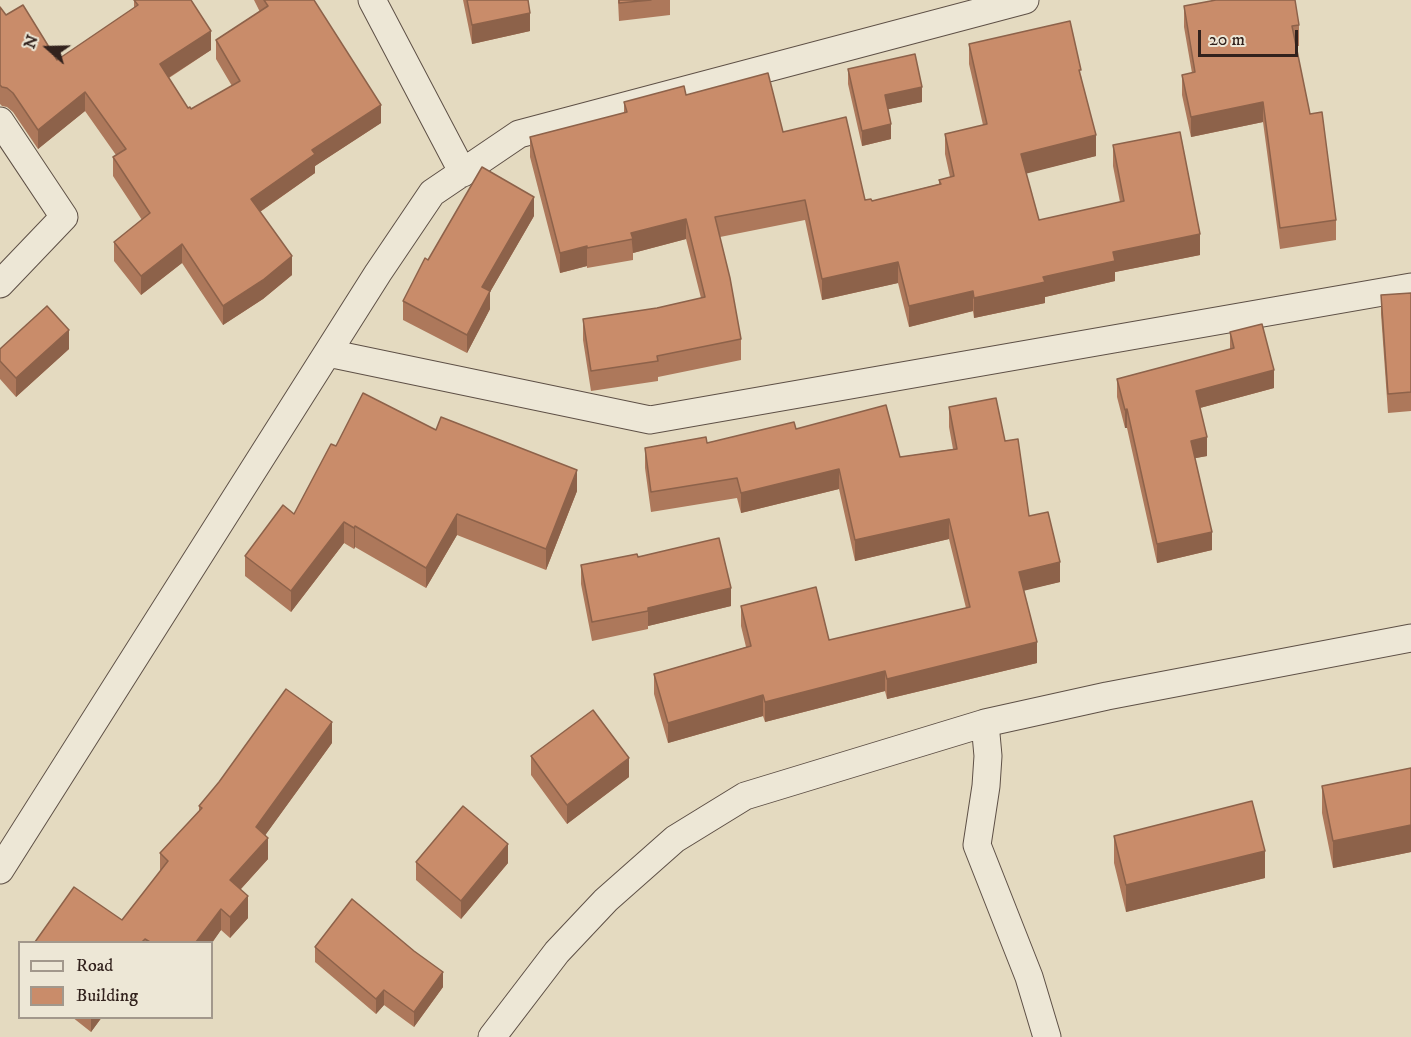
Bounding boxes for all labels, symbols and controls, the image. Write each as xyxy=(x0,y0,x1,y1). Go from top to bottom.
north arrow xyxy=(18,18,78,78)
scale bar xyxy=(1201,18,1302,56)
text: 20 m xyxy=(1209,29,1245,51)
text: N xyxy=(19,32,43,51)
legend xyxy=(18,941,213,1019)
text: Road xyxy=(76,955,113,977)
text: Building xyxy=(76,985,138,1007)

